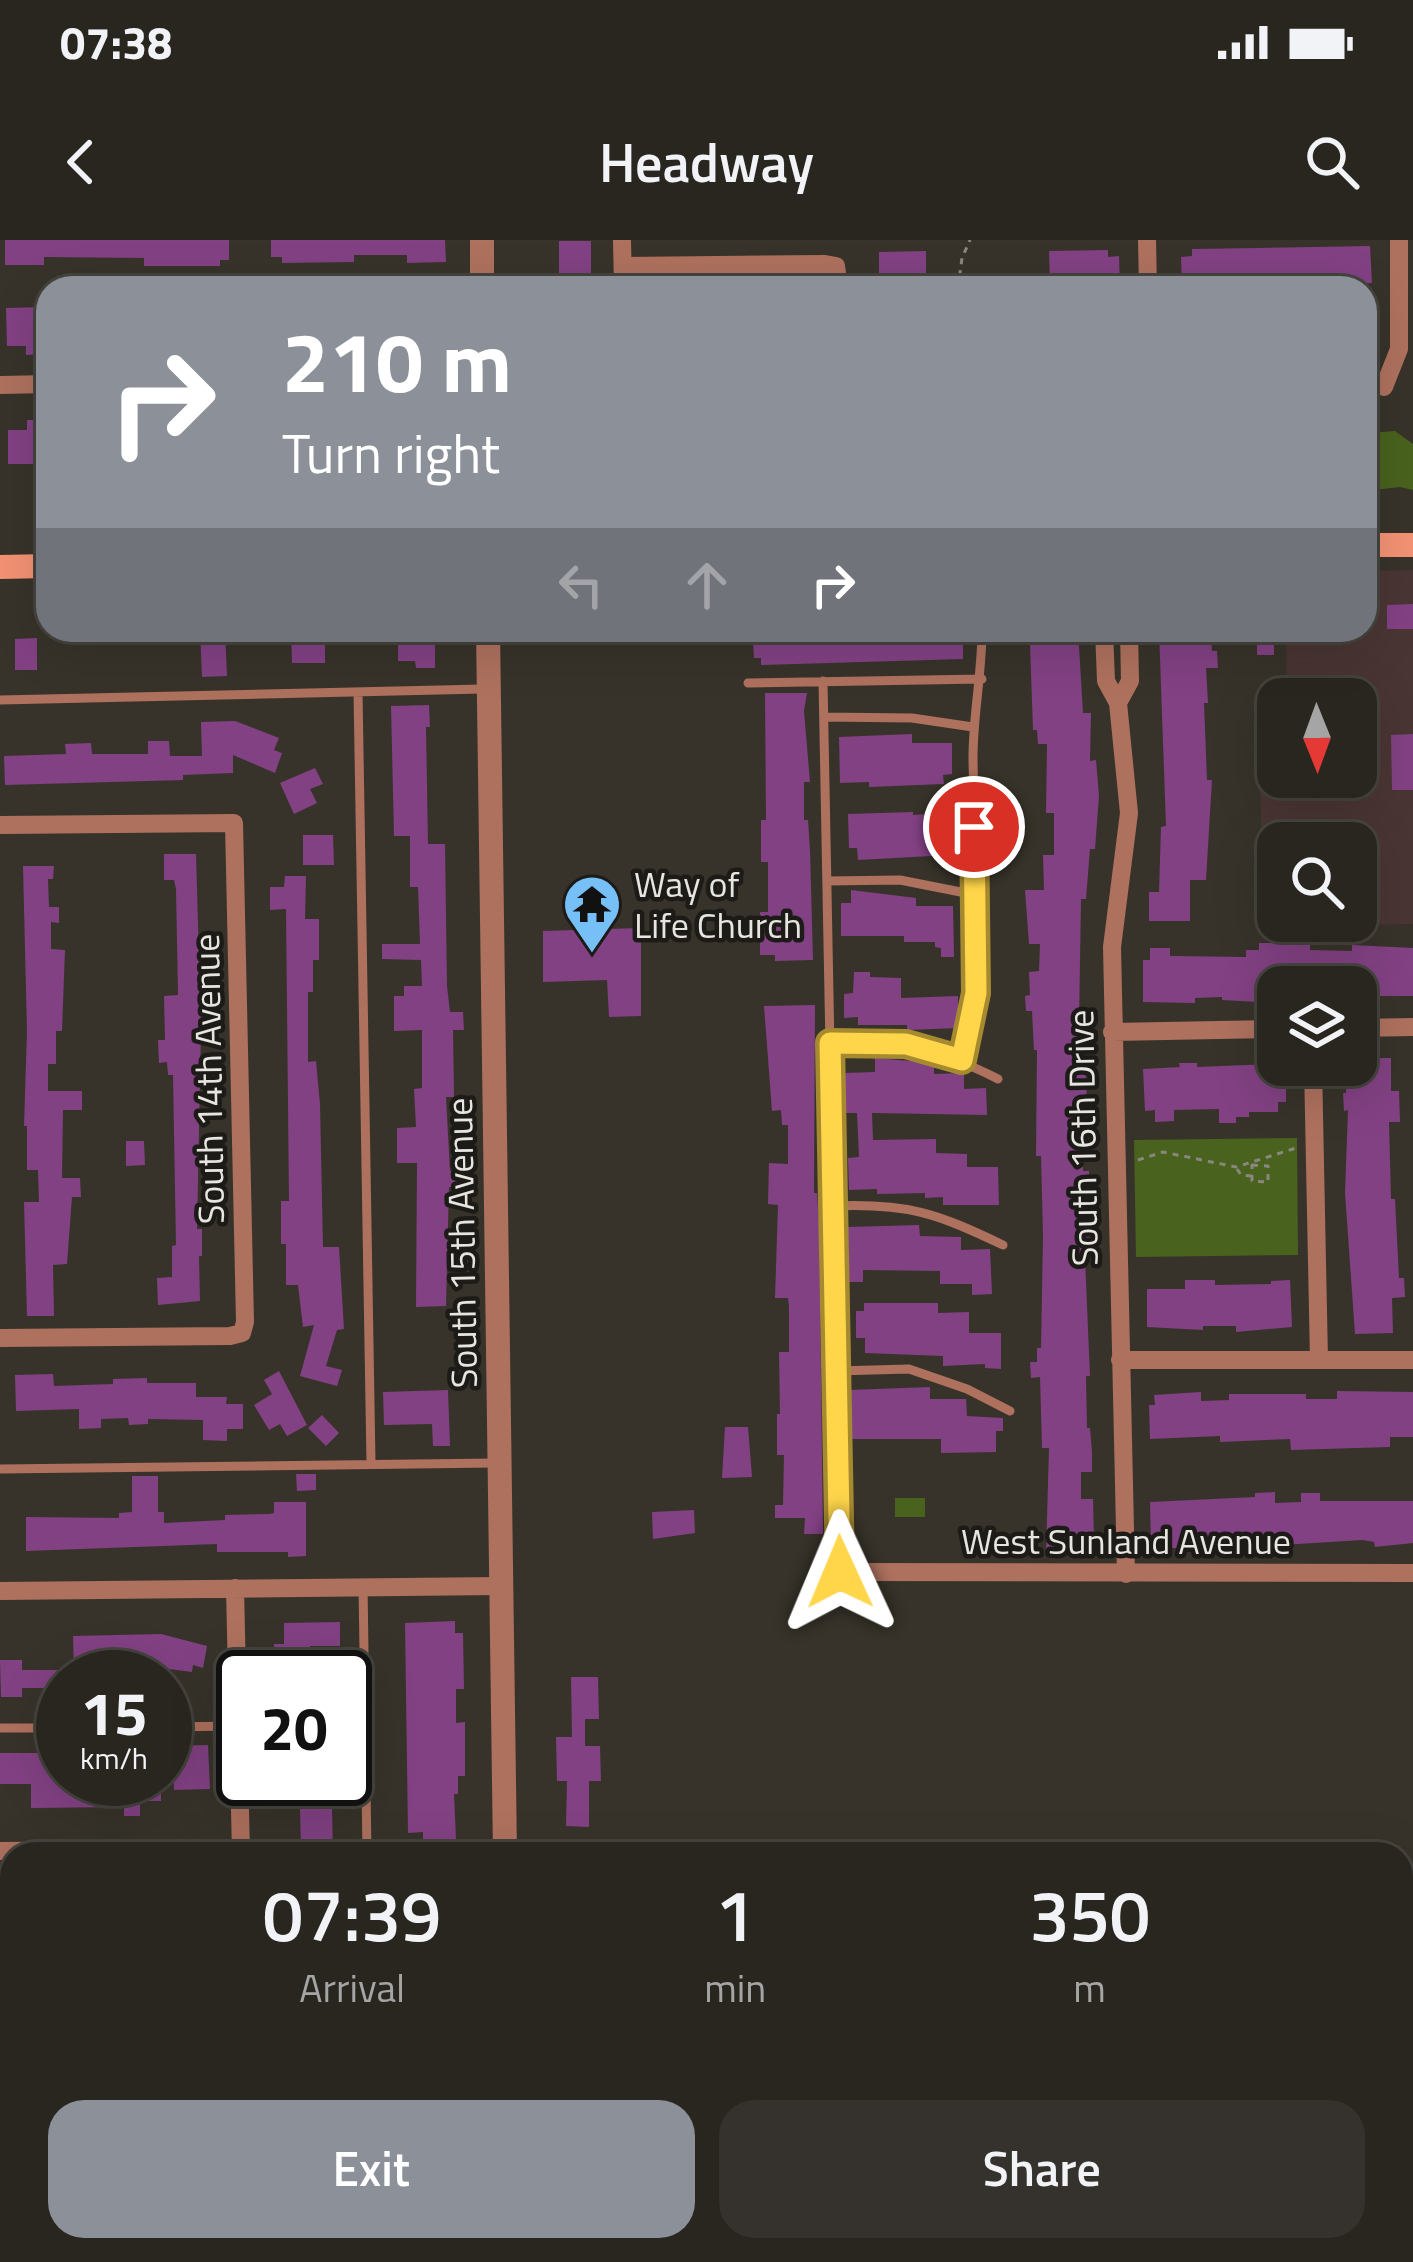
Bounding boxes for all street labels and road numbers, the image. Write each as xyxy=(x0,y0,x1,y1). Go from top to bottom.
street label: South 14th Avenue xyxy=(178,933,238,1225)
street label: South 16th Drive xyxy=(1052,1009,1112,1267)
street label: South 15th Avenue xyxy=(431,1097,491,1389)
street label: West Sunland Avenue xyxy=(961,1513,1291,1568)

